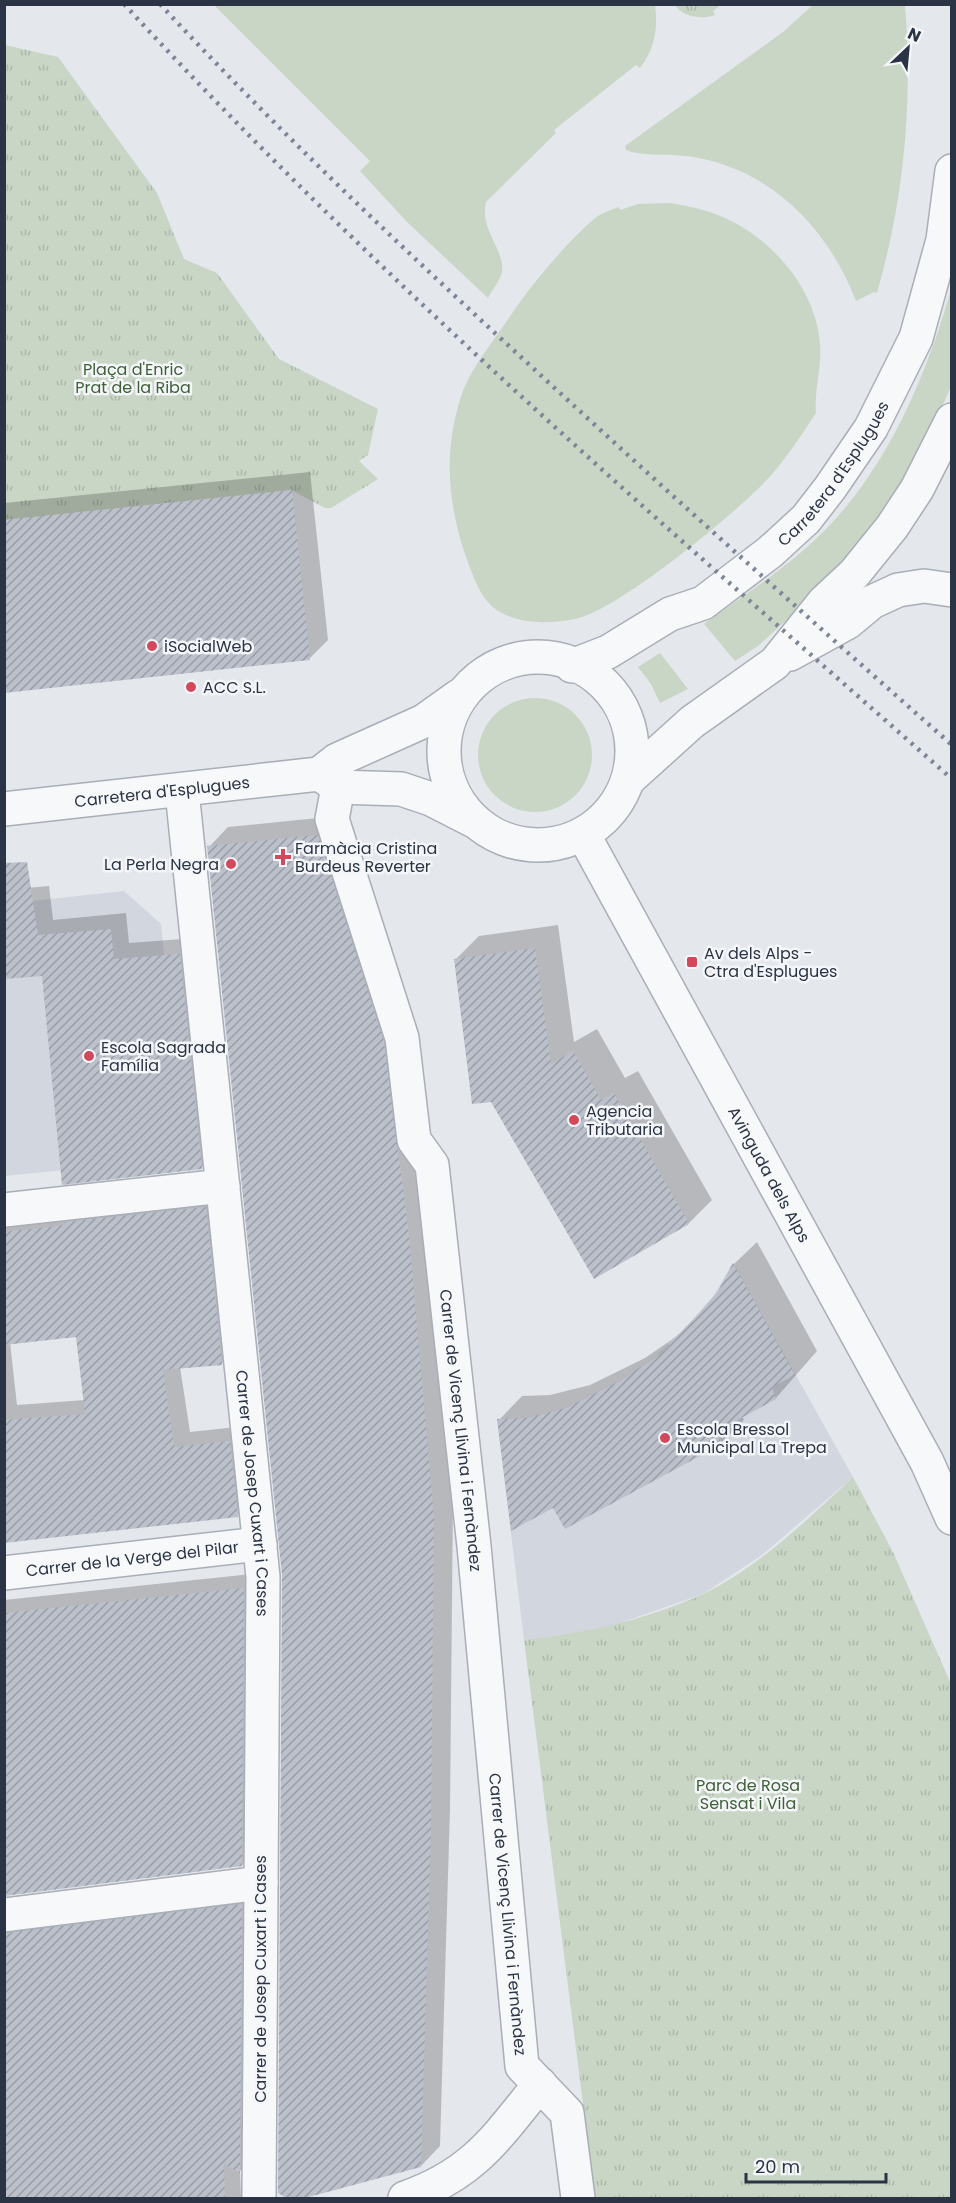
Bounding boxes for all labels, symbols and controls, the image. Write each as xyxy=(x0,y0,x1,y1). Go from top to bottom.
north arrow xyxy=(878,18,938,78)
text: N xyxy=(904,22,925,48)
park label: Plaça d'Enric Prat de la Riba xyxy=(75,358,191,399)
street label: Carretera d'Esplugues xyxy=(773,397,895,552)
place label: iSocialWeb xyxy=(164,635,253,658)
marker: iSocialWeb xyxy=(145,639,159,653)
place label: ACC S.L. xyxy=(203,676,266,699)
marker: ACC S.L. xyxy=(184,680,198,694)
street label: Carretera d'Esplugues xyxy=(73,771,251,813)
place label: Farmàcia Cristina Burdeus Reverter xyxy=(295,837,437,878)
marker: Farmàcia Cristina Burdeus Reverter xyxy=(276,850,290,864)
place label: La Perla Negra xyxy=(104,853,219,876)
marker: La Perla Negra xyxy=(224,857,238,871)
place label: Av dels Alps - Ctra d'Esplugues xyxy=(704,942,837,983)
marker: Av dels Alps - Ctra d'Esplugues xyxy=(685,955,699,969)
place label: Escola Sagrada Família xyxy=(101,1036,226,1077)
marker: Escola Sagrada Família xyxy=(82,1049,96,1063)
place label: Agencia Tributaria xyxy=(586,1100,663,1141)
street label: Avinguda dels Alps xyxy=(722,1102,816,1247)
marker: Agencia Tributaria xyxy=(567,1113,581,1127)
street label: Carrer de Vicenç Llivina i Fernàndez xyxy=(434,1288,487,1573)
street label: Carrer de Josep Cuxart i Cases xyxy=(230,1369,274,1617)
place label: Escola Bressol Municipal La Trepa xyxy=(677,1418,827,1459)
marker: Escola Bressol Municipal La Trepa xyxy=(658,1431,672,1445)
street label: Carrer de la Verge del Pilar xyxy=(25,1536,240,1582)
street label: Carrer de Vicenç Llivina i Fernàndez xyxy=(483,1772,532,2056)
park label: Parc de Rosa Sensat i Vila xyxy=(696,1774,800,1815)
street label: Carrer de Josep Cuxart i Cases xyxy=(249,1855,272,2103)
scale bar xyxy=(746,2146,886,2184)
text: 20 m xyxy=(755,2154,800,2179)

